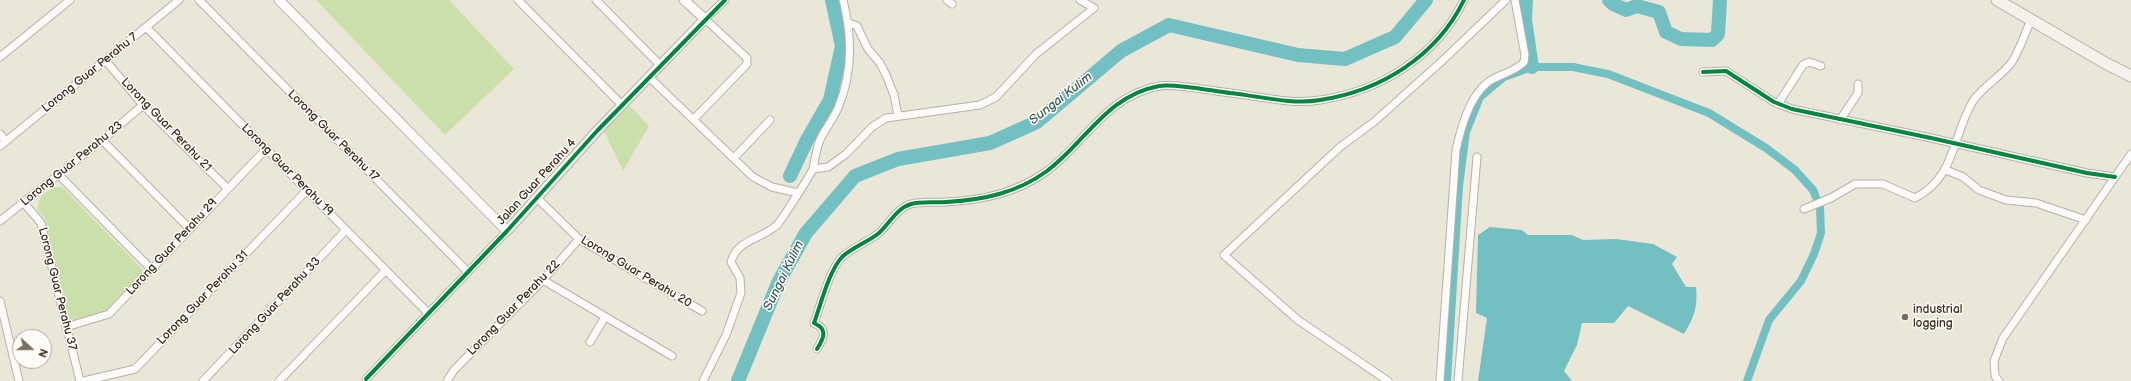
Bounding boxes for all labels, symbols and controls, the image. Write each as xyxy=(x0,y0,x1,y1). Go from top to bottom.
street label: Lorong Guar Perahu 7 xyxy=(39,30,141,116)
water label: Sungai Kulim xyxy=(1026,69,1096,129)
street label: Lorong Guar Perahu 21 xyxy=(118,75,214,175)
street label: Lorong Guar Perahu 17 xyxy=(284,87,382,185)
street label: Lorong Guar Perahu 23 xyxy=(18,118,126,210)
street label: Lorong Guar Perahu 19 xyxy=(238,121,336,219)
street label: Jalan Guar Perahu 4 xyxy=(494,136,580,228)
street label: Lorong Guar Perahu 29 xyxy=(123,196,221,298)
street label: Lorong Guar Perahu 37 xyxy=(35,226,79,352)
street label: Lorong Guar Perahu 20 xyxy=(578,233,694,311)
water label: Sungai Kulim xyxy=(760,238,808,314)
street label: Lorong Guar Perahu 31 xyxy=(154,248,252,348)
street label: Lorong Guar Perahu 33 xyxy=(226,254,324,358)
street label: Lorong Guar Perahu 22 xyxy=(465,257,563,359)
place label: industrial logging xyxy=(1913,303,1962,331)
marker: industrial logging xyxy=(1900,312,1910,322)
north arrow xyxy=(12,329,52,369)
text: N xyxy=(35,347,50,359)

